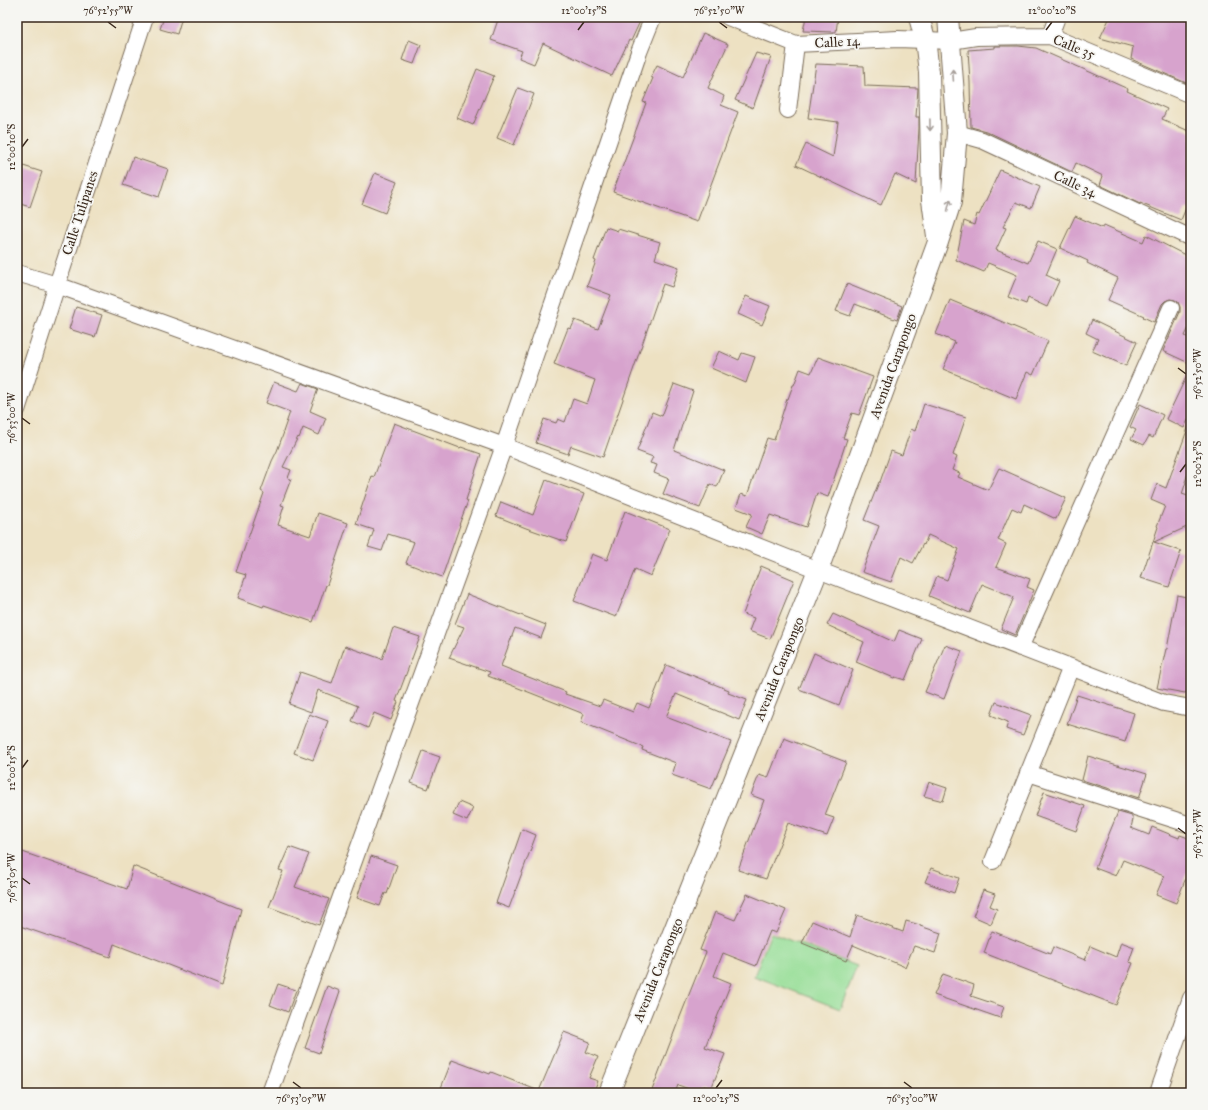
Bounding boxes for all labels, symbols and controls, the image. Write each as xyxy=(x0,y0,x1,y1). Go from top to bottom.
text: 76°52'55"W xyxy=(83,5,133,17)
text: 12°00'15"S xyxy=(561,5,607,17)
text: 76°52'50"W xyxy=(694,5,745,17)
text: 12°00'20"S xyxy=(1028,5,1076,17)
street label: Calle 35 xyxy=(1050,31,1098,63)
street label: Calle 14 xyxy=(814,32,861,52)
one-way arrow xyxy=(949,69,956,82)
one-way arrow xyxy=(927,118,934,131)
text: 12°00'10"S xyxy=(6,123,18,170)
street label: Calle 34 xyxy=(1051,167,1100,202)
street label: Calle Tulipanes xyxy=(58,169,102,257)
one-way arrow xyxy=(946,198,954,211)
street label: Avenida Carapongo xyxy=(866,311,920,422)
text: 76°52'50"W xyxy=(1192,348,1204,399)
text: 76°53'00"W xyxy=(6,392,18,443)
text: 12°00'25"S xyxy=(1192,440,1204,487)
street label: Avenida Carapongo xyxy=(750,615,808,724)
text: 12°00'15"S xyxy=(6,745,18,791)
text: 76°52'55"W xyxy=(1192,809,1204,859)
text: 76°53'05"W xyxy=(6,853,18,903)
street label: Avenida Carapongo xyxy=(629,916,687,1025)
text: 76°53'05"W xyxy=(276,1093,326,1105)
text: 12°00'25"S xyxy=(693,1093,740,1105)
text: 76°53'00"W xyxy=(887,1093,938,1105)

